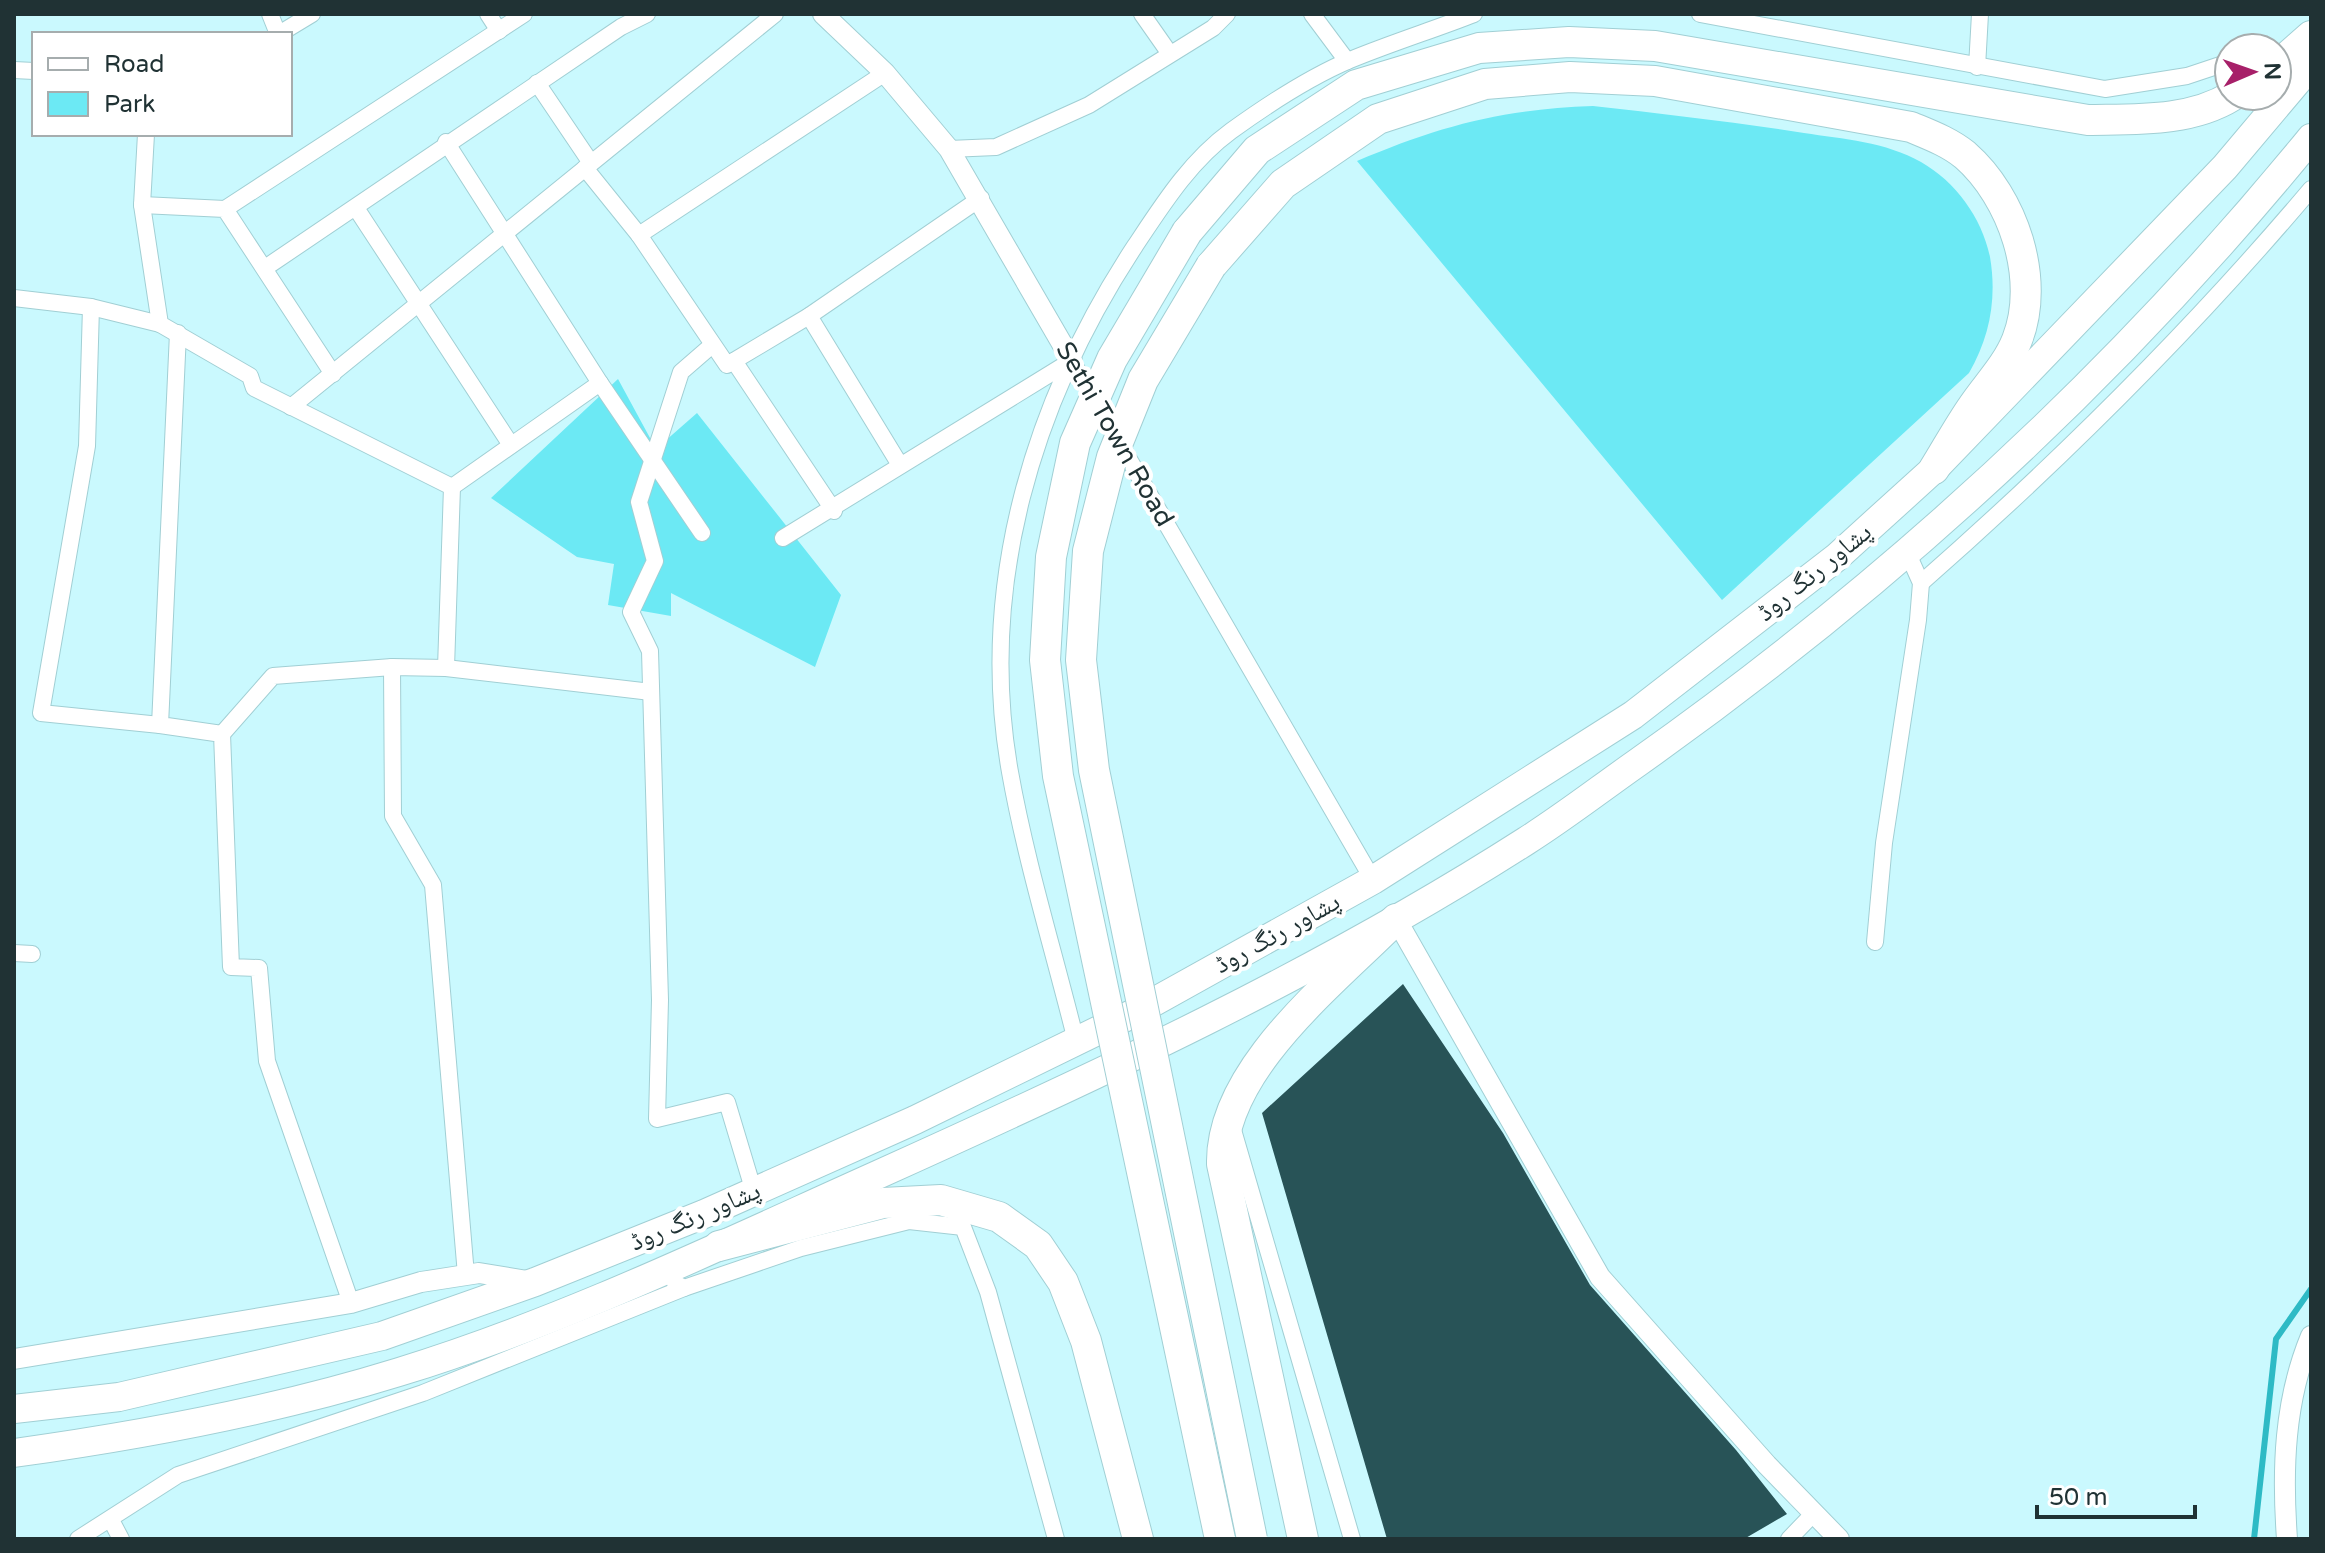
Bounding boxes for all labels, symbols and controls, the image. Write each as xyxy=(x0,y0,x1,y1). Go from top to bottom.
legend xyxy=(32,32,292,136)
north arrow xyxy=(2213,32,2293,112)
text: Road xyxy=(104,50,164,79)
text: N xyxy=(2259,62,2285,81)
text: Park xyxy=(104,90,155,119)
street label: Sethi Town Road xyxy=(1050,336,1180,532)
street label: پشاور رنگ روڈ xyxy=(1750,516,1878,628)
street label: پشاور رنگ روڈ xyxy=(1209,886,1345,980)
street label: پشاور رنگ روڈ xyxy=(625,1175,765,1258)
scale bar xyxy=(2037,1469,2195,1519)
text: 50 m xyxy=(2049,1483,2107,1512)

